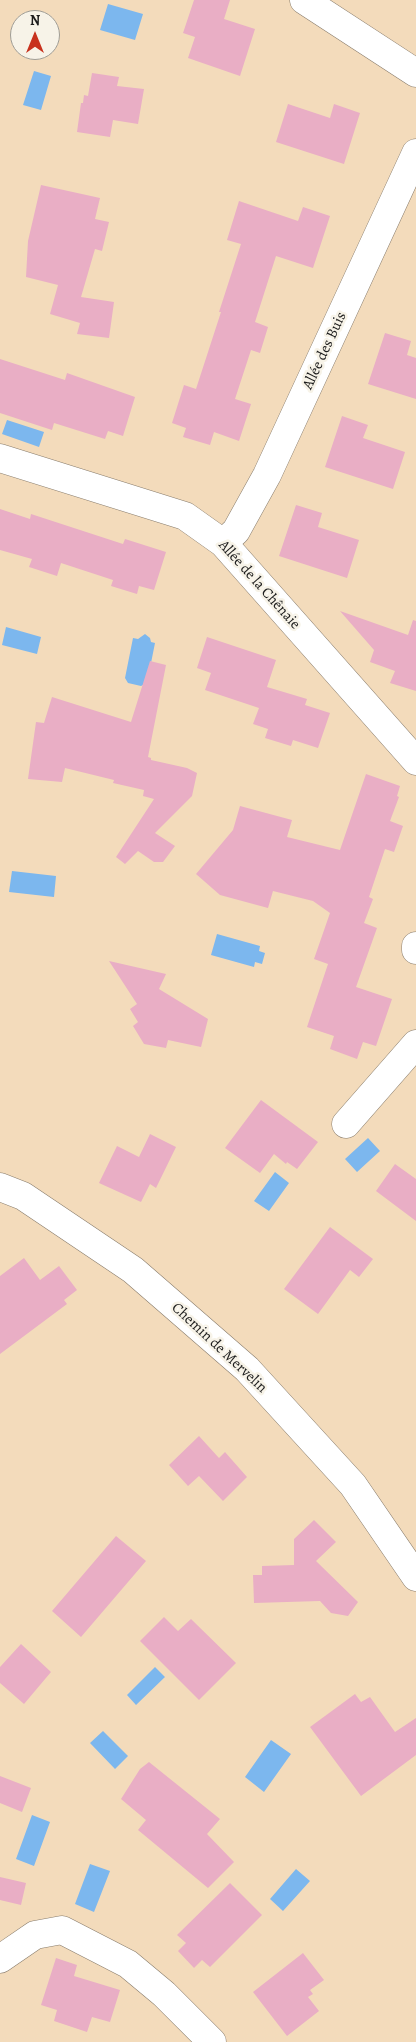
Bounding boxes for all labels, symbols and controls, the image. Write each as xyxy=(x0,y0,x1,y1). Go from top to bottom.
north arrow xyxy=(10,10,60,60)
text: N xyxy=(30,11,40,30)
street label: Allée des Buis xyxy=(299,309,351,393)
street label: Allée de la Chênaie xyxy=(214,537,304,633)
street label: Chemin de Mervelin xyxy=(167,1299,271,1397)

